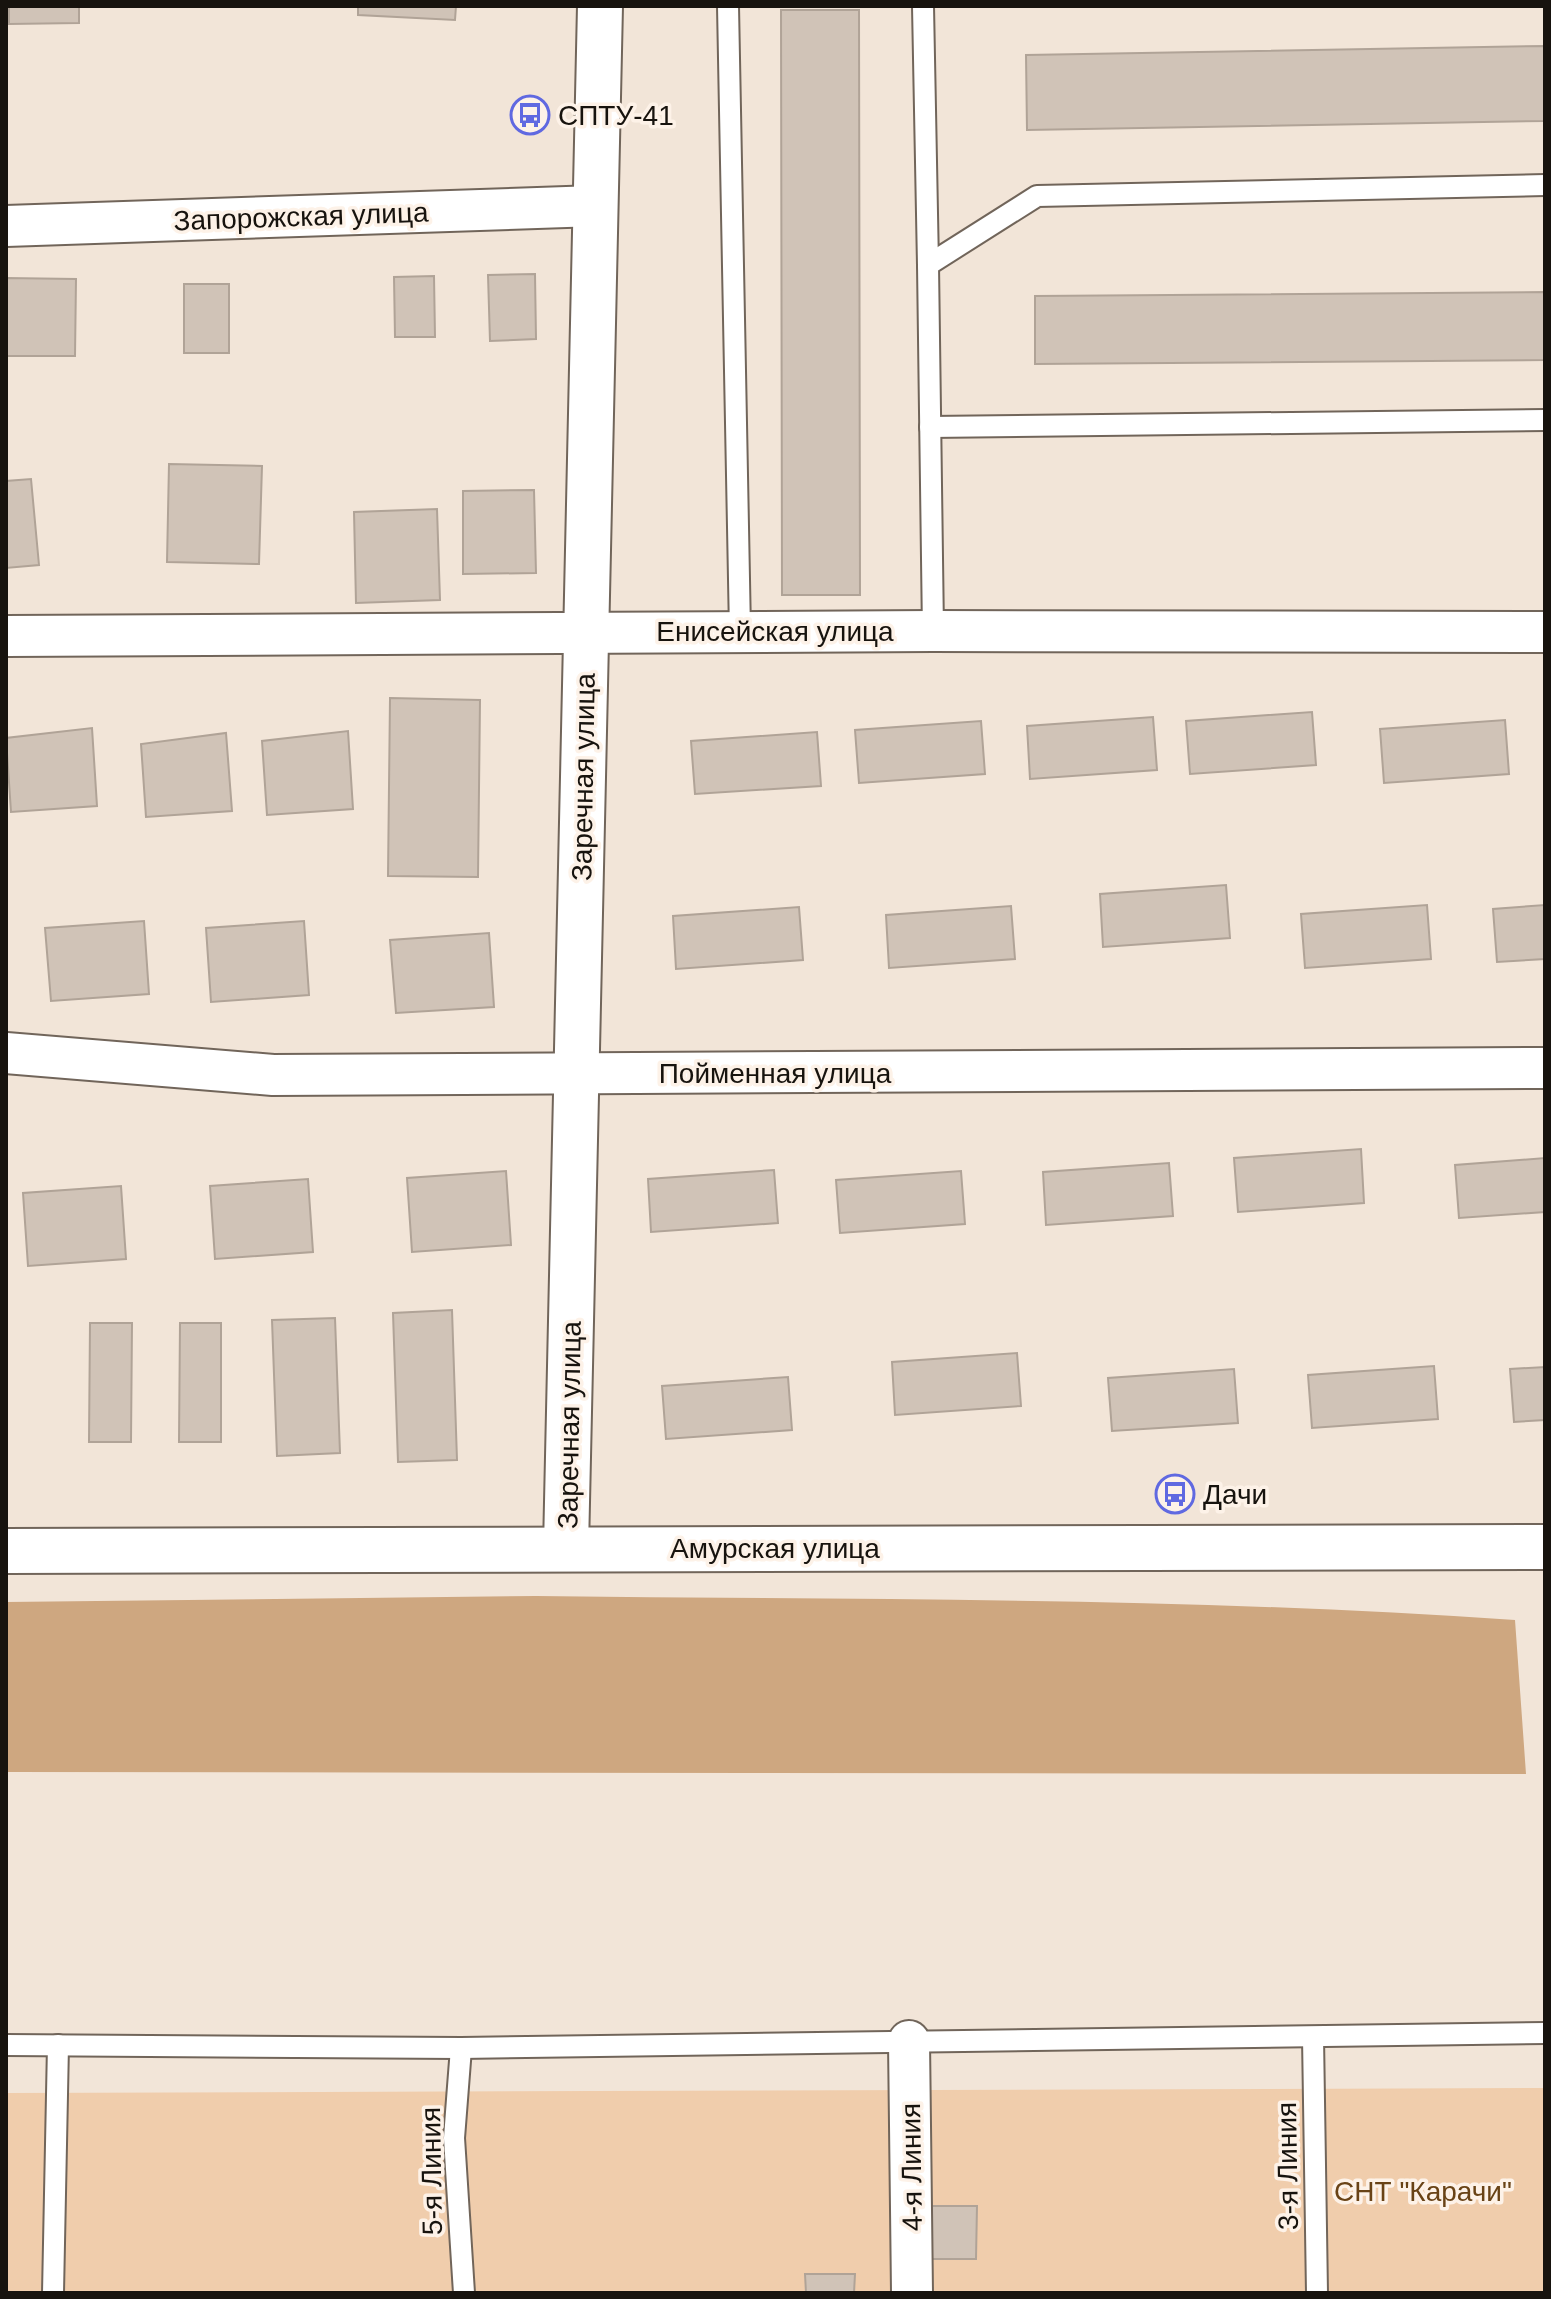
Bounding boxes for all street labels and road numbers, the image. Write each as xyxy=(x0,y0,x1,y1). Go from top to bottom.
street label: Запорожская улица xyxy=(173,197,429,236)
street label: Енисейская улица xyxy=(656,616,894,647)
street label: Заречная улица xyxy=(566,672,601,881)
street label: Пойменная улица xyxy=(659,1058,892,1089)
street label: Заречная улица xyxy=(552,1320,587,1529)
street label: Амурская улица xyxy=(670,1533,880,1564)
street label: 3-я Линия xyxy=(1271,2102,1304,2230)
street label: 4-я Линия xyxy=(895,2103,928,2231)
street label: 5-я Линия xyxy=(415,2107,448,2235)

